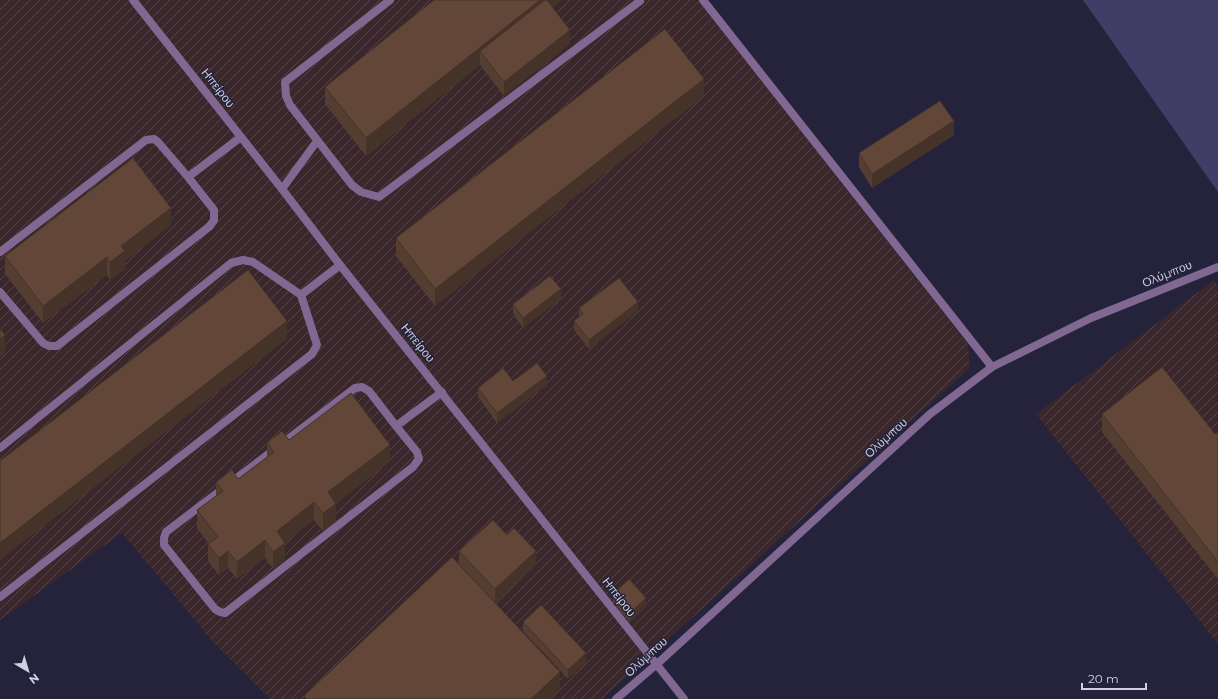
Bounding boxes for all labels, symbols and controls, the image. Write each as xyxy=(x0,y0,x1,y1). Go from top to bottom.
street label: Ηπείρου xyxy=(199,65,238,110)
street label: Ολύμπου xyxy=(1140,257,1194,290)
street label: Ηπείρου xyxy=(398,320,439,365)
street label: Ολύμπου xyxy=(861,415,910,461)
street label: Ηπείρου xyxy=(600,574,639,619)
street label: Ολύμπου xyxy=(621,634,670,680)
north arrow xyxy=(8,651,48,691)
scale bar xyxy=(1082,665,1146,691)
text: N xyxy=(26,671,42,687)
text: 20 m xyxy=(1088,671,1119,686)

